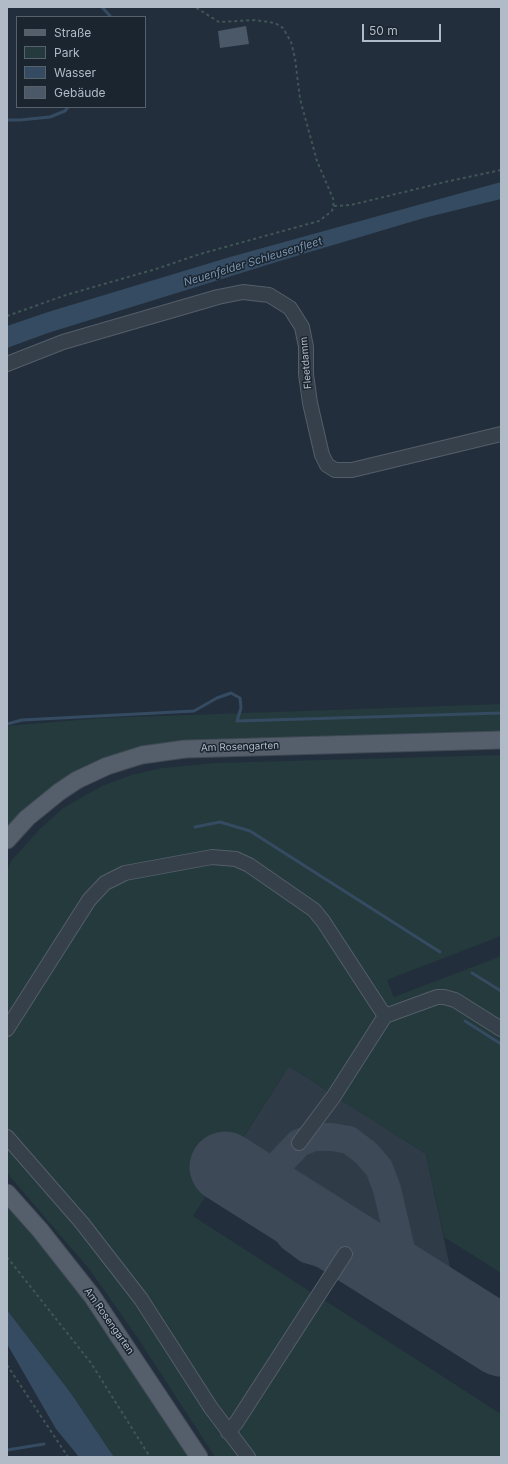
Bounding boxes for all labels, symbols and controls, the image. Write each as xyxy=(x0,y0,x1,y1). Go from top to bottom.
legend xyxy=(16,16,146,108)
scale bar xyxy=(364,16,443,42)
text: 50 m xyxy=(369,23,398,38)
text: Straße xyxy=(54,25,91,40)
text: Park xyxy=(54,45,80,60)
text: Wasser xyxy=(54,65,96,80)
text: Gebäude xyxy=(54,85,106,100)
water label: Neuenfelder Schleusenfleet xyxy=(182,235,324,289)
street label: Fleetdamm xyxy=(298,336,314,390)
street label: Am Rosengarten xyxy=(201,740,279,754)
street label: Am Rosengarten xyxy=(82,1285,136,1357)

